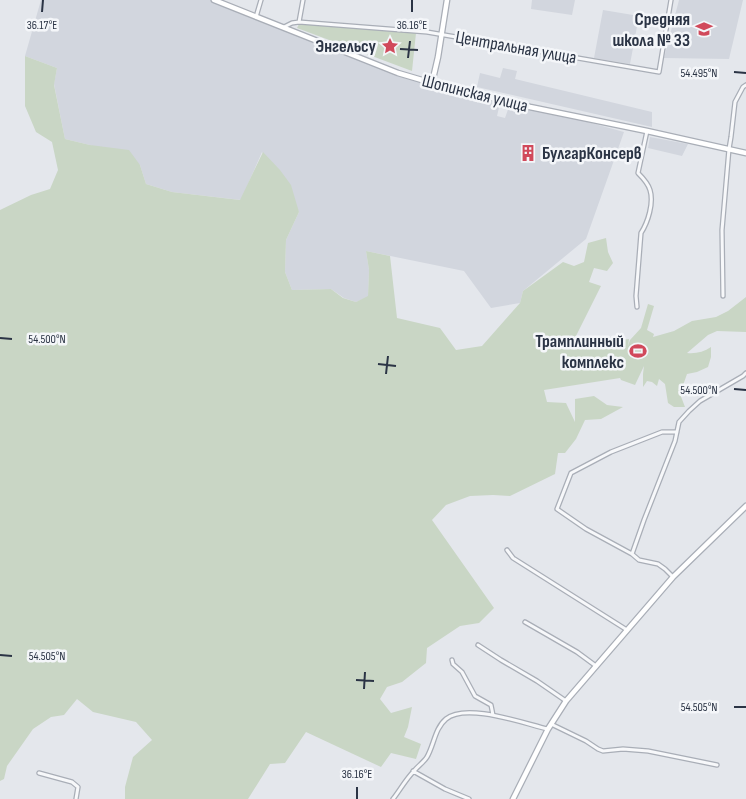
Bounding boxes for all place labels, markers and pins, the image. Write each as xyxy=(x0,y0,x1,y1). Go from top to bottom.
place label: Средняя школа № 33 xyxy=(612,9,690,51)
school or university icon: Средняя школа № 33 xyxy=(694,19,714,39)
place label: Энгельсу xyxy=(315,36,377,57)
place icon: Энгельсу xyxy=(380,36,400,56)
building icon: БулгарКонсерв xyxy=(518,143,538,163)
place label: БулгарКонсерв xyxy=(542,143,642,164)
place label: Трамплинный комплекс xyxy=(535,331,624,373)
sports icon: Трамплинный комплекс xyxy=(628,341,648,361)

